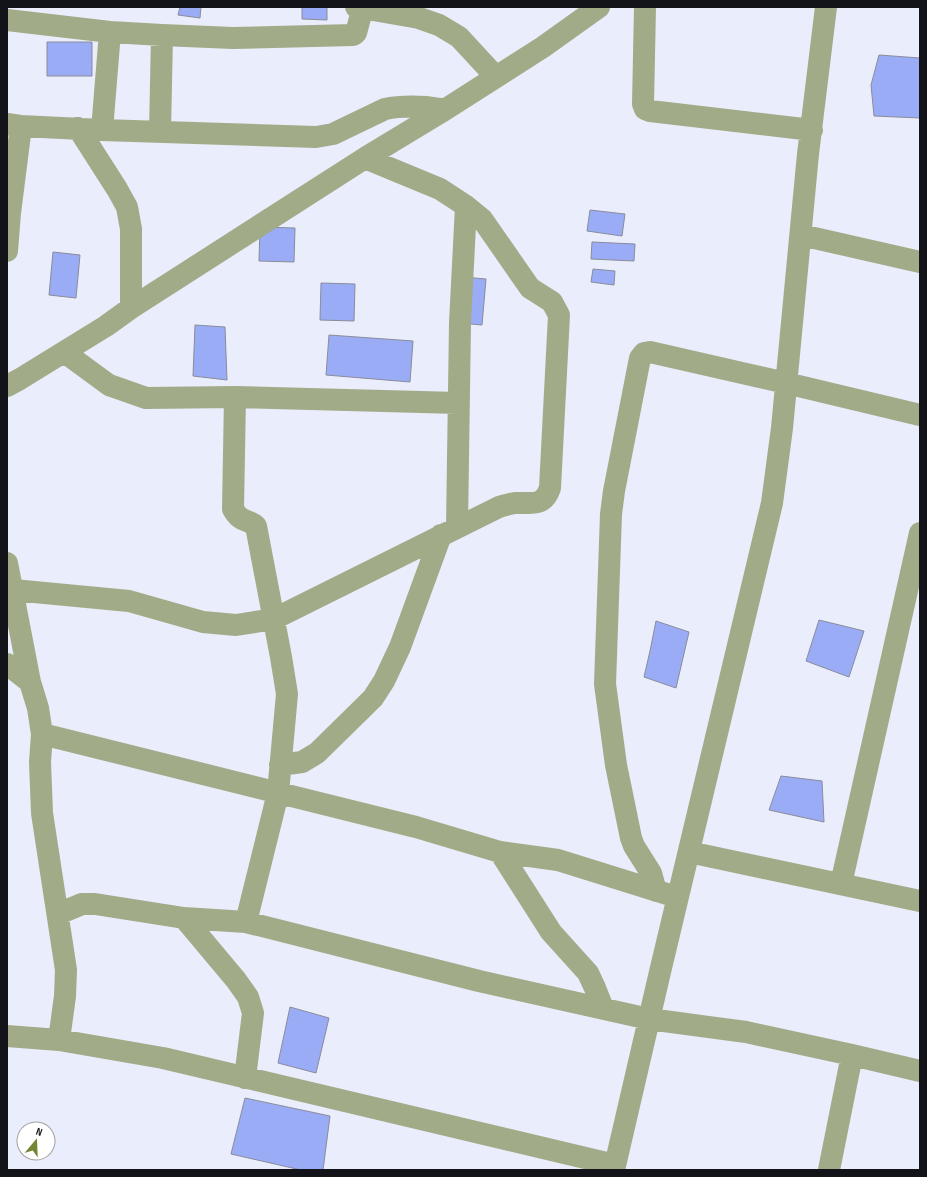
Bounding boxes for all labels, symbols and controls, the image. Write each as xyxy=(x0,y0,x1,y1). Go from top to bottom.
north arrow xyxy=(16,1121,56,1161)
text: N xyxy=(34,1125,44,1139)

